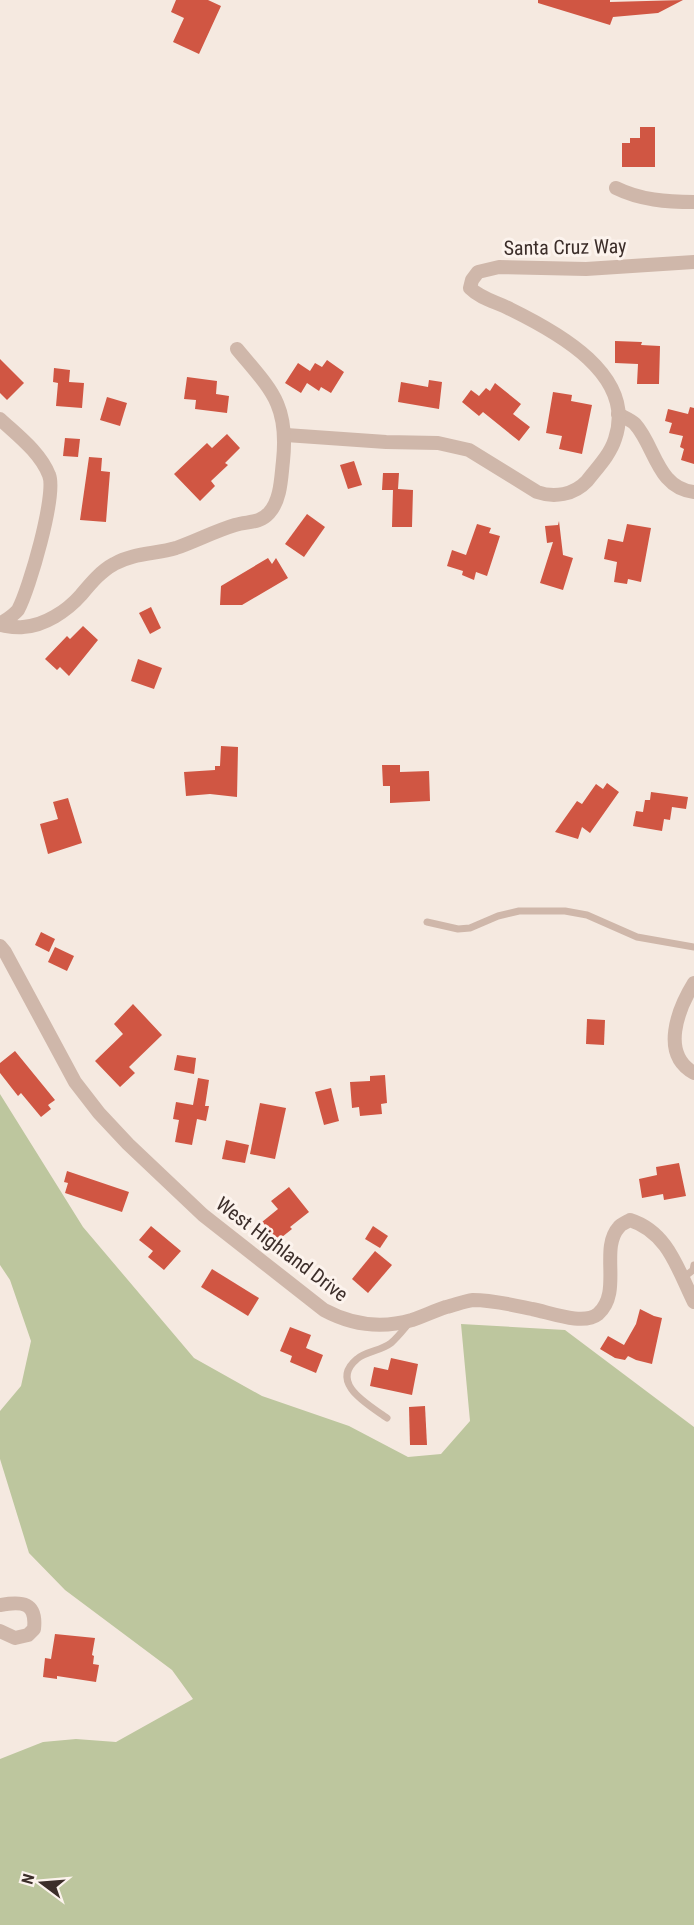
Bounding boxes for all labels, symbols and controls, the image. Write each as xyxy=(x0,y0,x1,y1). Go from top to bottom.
street label: Santa Cruz Way xyxy=(503,234,627,260)
street label: West Highland Drive xyxy=(211,1192,353,1306)
north arrow xyxy=(12,1853,72,1913)
text: N xyxy=(18,1872,39,1886)

